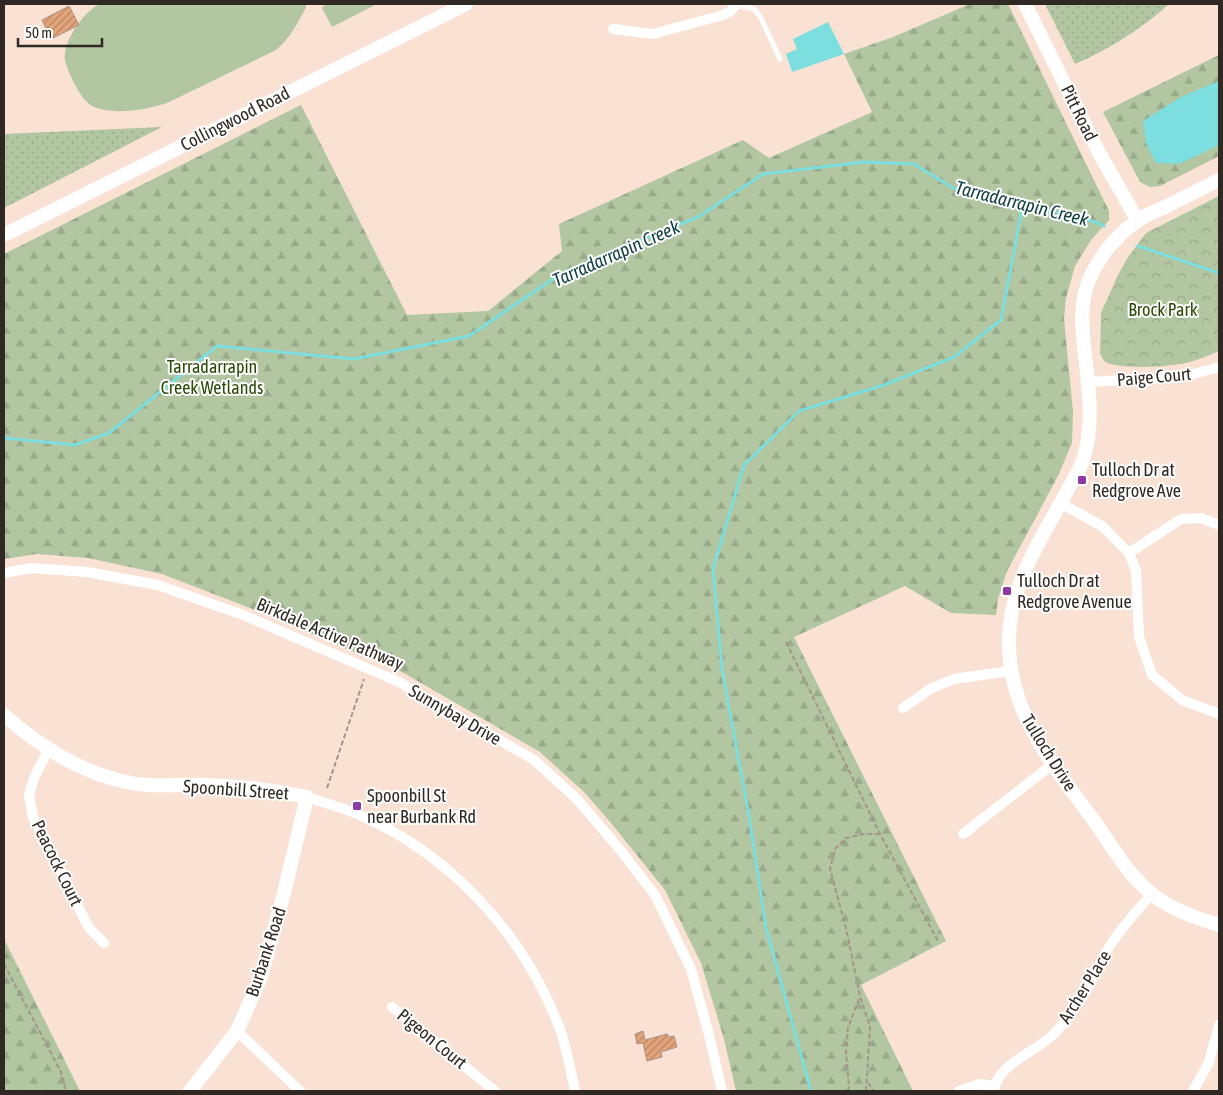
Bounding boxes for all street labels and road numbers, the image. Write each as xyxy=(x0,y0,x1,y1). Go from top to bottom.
street label: Pitt Road xyxy=(1057,81,1102,144)
street label: Collingwood Road xyxy=(177,82,293,155)
street label: Paige Court xyxy=(1116,363,1192,390)
street label: Birkdale Active Pathway xyxy=(254,593,407,674)
street label: Sunnybay Drive xyxy=(405,680,505,749)
street label: Tulloch Drive xyxy=(1018,711,1081,795)
street label: Spoonbill Street xyxy=(182,775,290,804)
street label: Peacock Court xyxy=(28,816,87,909)
street label: Burbank Road xyxy=(241,904,290,999)
street label: Archer Place xyxy=(1054,946,1115,1027)
street label: Pigeon Court xyxy=(393,1004,471,1073)

